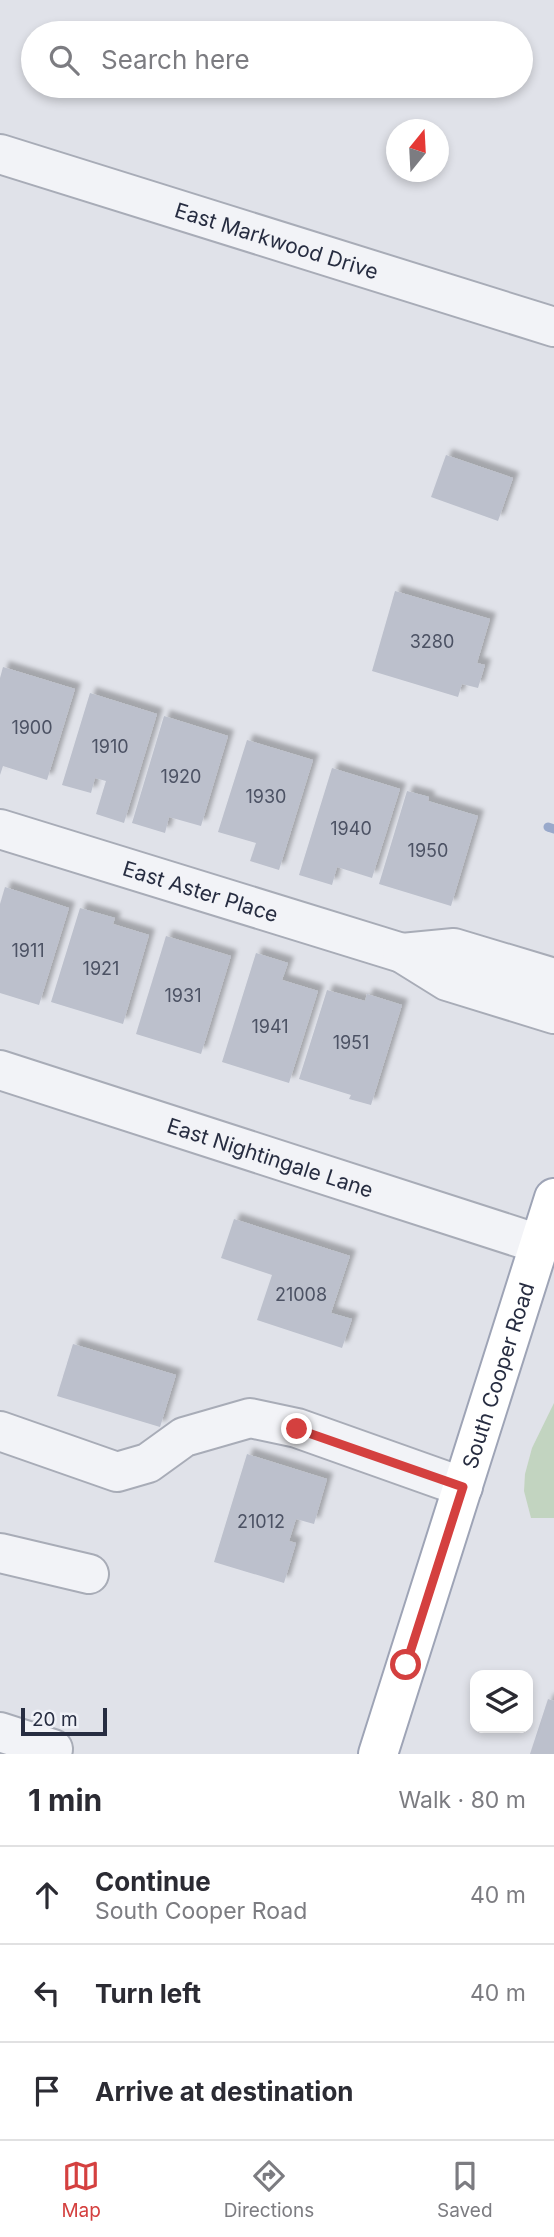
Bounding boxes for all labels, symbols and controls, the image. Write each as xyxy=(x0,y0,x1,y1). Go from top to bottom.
search box xyxy=(21,21,533,98)
icon: search xyxy=(45,41,83,79)
text: Search here xyxy=(101,44,250,75)
north arrow xyxy=(386,119,449,182)
street label: East Markwood Drive xyxy=(172,197,382,284)
house number: 3280 xyxy=(410,631,454,652)
house number: 1900 xyxy=(11,717,53,738)
house number: 1910 xyxy=(91,736,129,757)
house number: 1920 xyxy=(161,766,201,787)
house number: 1930 xyxy=(246,786,286,807)
house number: 1940 xyxy=(330,818,372,839)
house number: 1950 xyxy=(408,840,448,861)
street label: East Aster Place xyxy=(120,855,281,927)
house number: 1911 xyxy=(11,940,45,961)
house number: 1921 xyxy=(83,958,119,979)
house number: 1931 xyxy=(165,985,201,1006)
house number: 1941 xyxy=(251,1016,289,1037)
house number: 1951 xyxy=(333,1032,369,1053)
street label: East Nightingale Lane xyxy=(164,1112,377,1202)
street label: South Cooper Road xyxy=(457,1279,539,1472)
house number: 21008 xyxy=(275,1284,327,1305)
route end xyxy=(281,1413,312,1444)
house number: 21012 xyxy=(237,1511,285,1532)
route start xyxy=(390,1649,421,1680)
map controls xyxy=(470,1670,533,1733)
button: layers xyxy=(470,1670,533,1733)
scale bar xyxy=(21,1705,107,1737)
text: 20 m xyxy=(32,1708,78,1731)
text: 1 min xyxy=(28,1782,102,1818)
text: Walk · 80 m xyxy=(398,1786,526,1814)
text: Continue xyxy=(95,1866,211,1897)
icon: ahead xyxy=(28,1876,66,1914)
text: 40 m xyxy=(470,1881,526,1909)
text: South Cooper Road xyxy=(95,1897,307,1925)
icon: left xyxy=(28,1974,66,2012)
text: Turn left xyxy=(95,1978,201,2009)
text: 40 m xyxy=(470,1979,526,2007)
icon: arrive xyxy=(28,2072,66,2110)
text: Arrive at destination xyxy=(95,2076,354,2107)
tab: Map xyxy=(61,2157,101,2222)
tab: Directions xyxy=(224,2157,314,2222)
tab: Saved xyxy=(437,2157,493,2222)

